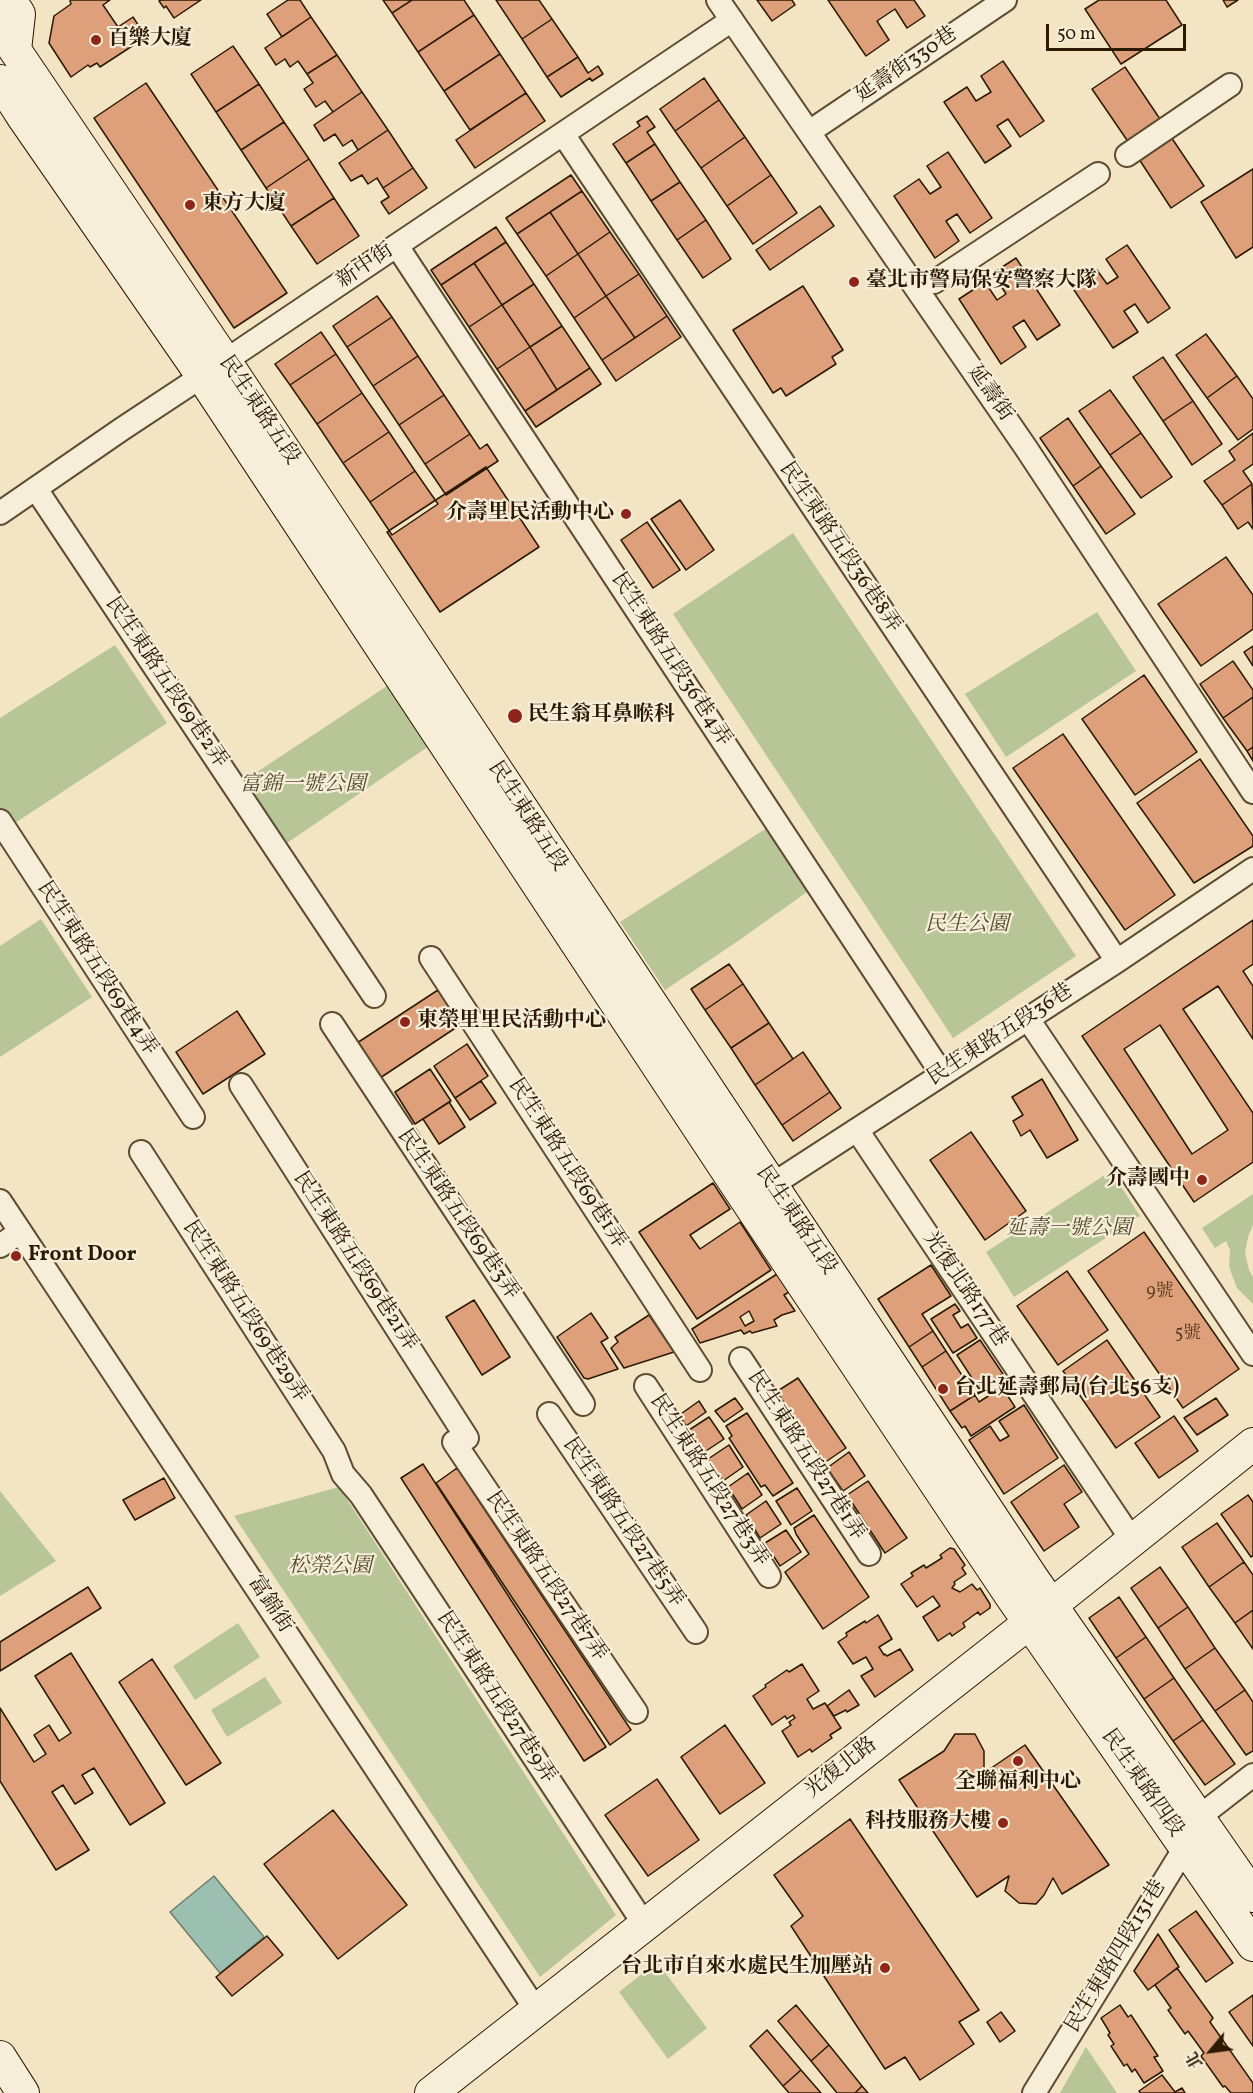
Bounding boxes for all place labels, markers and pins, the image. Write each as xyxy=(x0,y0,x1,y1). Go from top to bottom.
place label: 百樂大廈 xyxy=(108,27,192,53)
marker: 百樂大廈 xyxy=(89,33,103,47)
place label: 東方大廈 xyxy=(202,192,286,218)
marker: 東方大廈 xyxy=(183,198,197,212)
place label: 臺北市警局保安警察大隊 xyxy=(866,269,1097,295)
marker: 臺北市警局保安警察大隊 xyxy=(847,275,861,289)
place label: 介壽里民活動中心 xyxy=(446,501,614,527)
marker: 介壽里民活動中心 xyxy=(619,507,633,521)
place label: 民生翁耳鼻喉科 xyxy=(528,703,675,729)
marker: 民生翁耳鼻喉科 xyxy=(506,707,524,725)
place label: 東榮里里民活動中心 xyxy=(417,1009,606,1035)
marker: 東榮里里民活動中心 xyxy=(398,1015,412,1029)
place label: 介壽國中 xyxy=(1106,1167,1190,1193)
marker: 介壽國中 xyxy=(1195,1173,1209,1187)
place label: Front Door xyxy=(28,1243,137,1269)
marker: Front Door xyxy=(9,1249,23,1263)
place label: 台北延壽郵局(台北56支) xyxy=(955,1376,1179,1402)
marker: 台北延壽郵局(台北56支) xyxy=(936,1382,950,1396)
marker: 全聯福利中心 xyxy=(1011,1754,1025,1768)
place label: 全聯福利中心 xyxy=(955,1770,1081,1796)
place label: 科技服務大樓 xyxy=(865,1810,991,1836)
marker: 科技服務大樓 xyxy=(996,1816,1010,1830)
place label: 台北市自來水處民生加壓站 xyxy=(621,1955,873,1981)
marker: 台北市自來水處民生加壓站 xyxy=(878,1961,892,1975)

